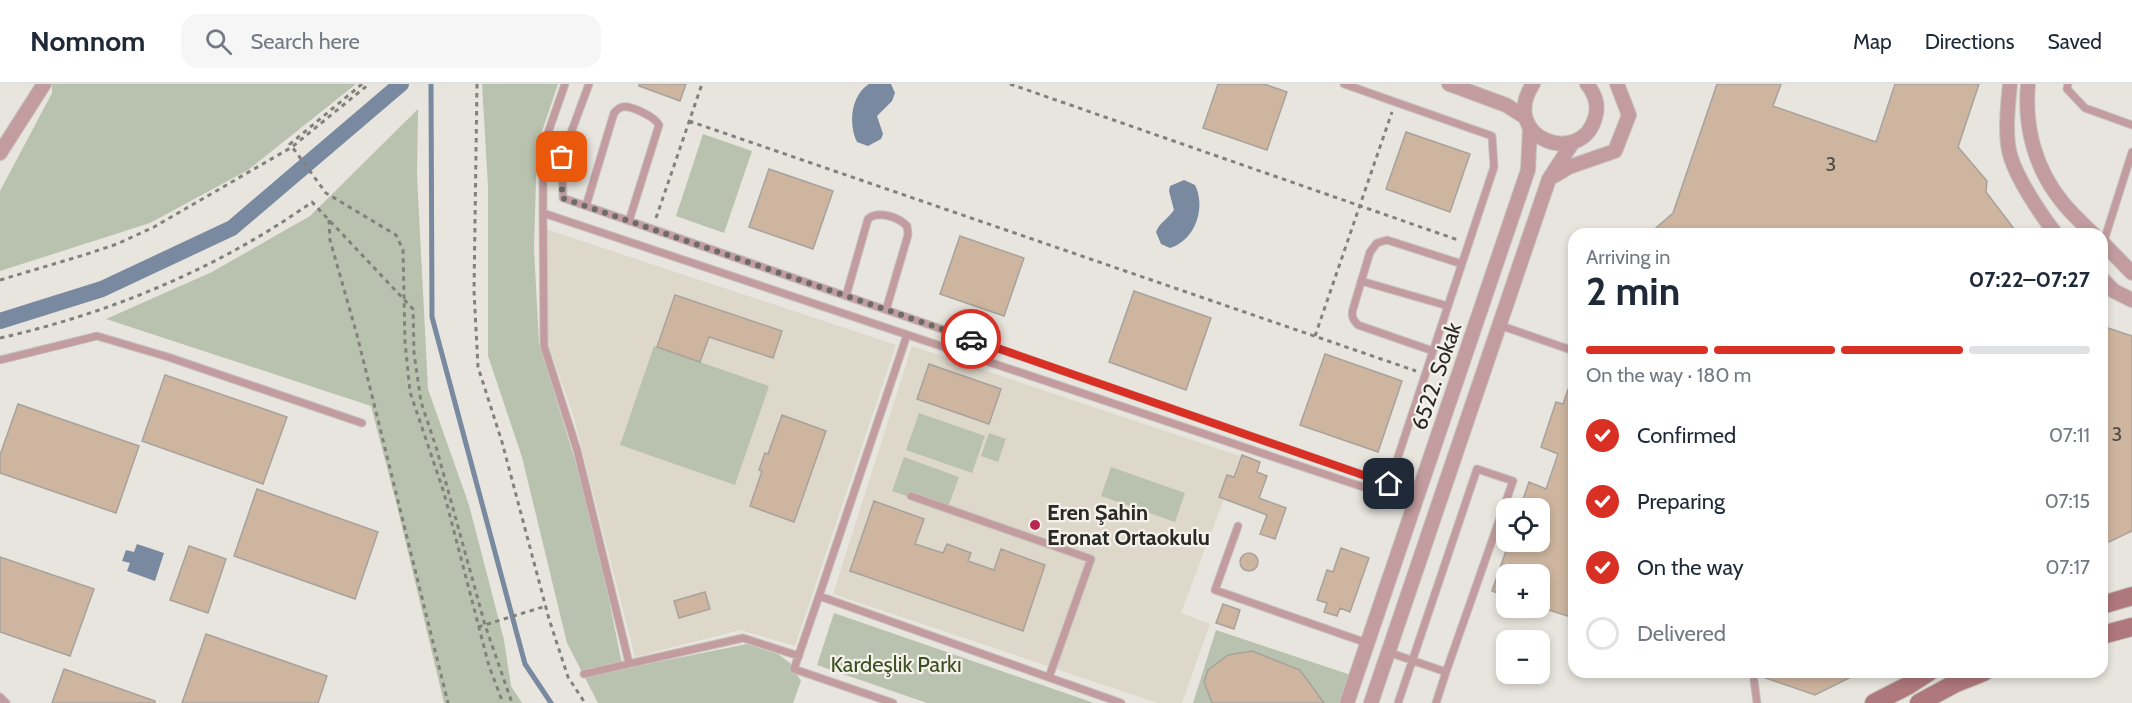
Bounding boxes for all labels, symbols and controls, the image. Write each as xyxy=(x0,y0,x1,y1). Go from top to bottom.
search box xyxy=(181,14,601,68)
text: Nomnom xyxy=(30,24,145,58)
icon: search xyxy=(202,25,235,58)
text: Search here xyxy=(250,28,360,55)
text: Map xyxy=(1853,29,1892,54)
text: Directions xyxy=(1925,29,2014,54)
text: Saved xyxy=(2047,29,2102,54)
pin xyxy=(536,131,587,182)
icon: bag xyxy=(545,140,578,173)
house number: 3 xyxy=(1826,152,1836,176)
text: Arriving in xyxy=(1586,245,1670,269)
text: 07:22–07:27 xyxy=(1969,266,2090,293)
text: 2 min xyxy=(1586,267,1680,315)
courier xyxy=(941,309,1001,369)
street label: 6522. Sokak xyxy=(1405,319,1468,434)
icon: car xyxy=(955,323,988,356)
text: On the way · 180 m xyxy=(1586,363,1751,387)
icon: check xyxy=(1586,419,1619,452)
text: Confirmed xyxy=(1637,422,1736,449)
house number: 3 xyxy=(2112,422,2122,446)
text: 07:11 xyxy=(2049,423,2090,447)
pin xyxy=(1363,458,1414,509)
icon: home xyxy=(1372,467,1405,500)
icon: check xyxy=(1586,485,1619,518)
text: Preparing xyxy=(1637,488,1725,515)
text: 07:15 xyxy=(2045,489,2090,513)
map controls xyxy=(1496,498,1550,684)
button: locate xyxy=(1496,498,1550,552)
place label: Eren Şahin Eronat Ortaokulu xyxy=(1047,499,1210,551)
marker: Eren Şahin Eronat Ortaokulu xyxy=(1028,518,1042,532)
icon: check xyxy=(1586,551,1619,584)
text: On the way xyxy=(1637,554,1744,581)
text: 07:17 xyxy=(2045,555,2090,579)
button: + xyxy=(1496,564,1550,618)
text: Delivered xyxy=(1637,620,1726,647)
button: − xyxy=(1496,630,1550,684)
park label: Kardeşlik Parkı xyxy=(830,651,962,678)

